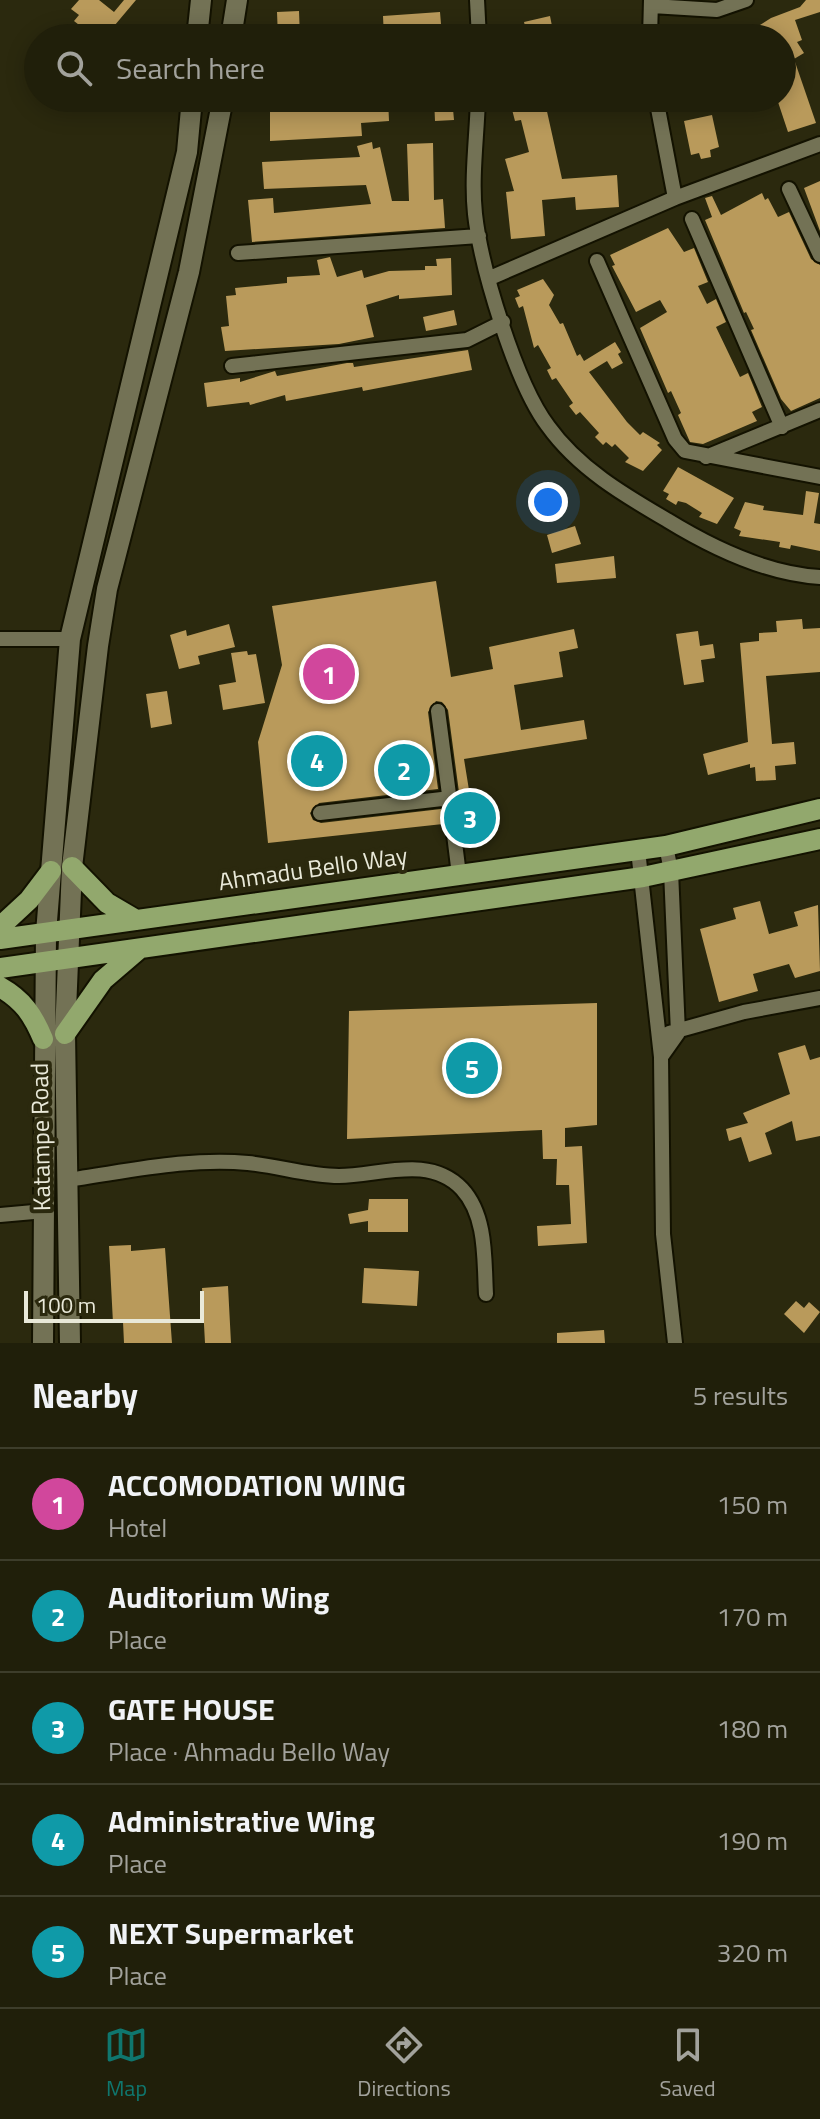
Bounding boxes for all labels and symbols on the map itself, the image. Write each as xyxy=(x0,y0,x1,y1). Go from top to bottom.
your location xyxy=(528,482,568,522)
pin: 1 xyxy=(303,644,355,704)
pin: 4 xyxy=(291,731,343,791)
pin: 2 xyxy=(378,740,430,800)
pin: 3 xyxy=(444,788,496,848)
street label: Ahmadu Bello Way xyxy=(216,837,410,899)
pin: 5 xyxy=(446,1038,498,1098)
street label: Katampe Road xyxy=(21,1063,59,1211)
scale bar xyxy=(24,1287,204,1323)

